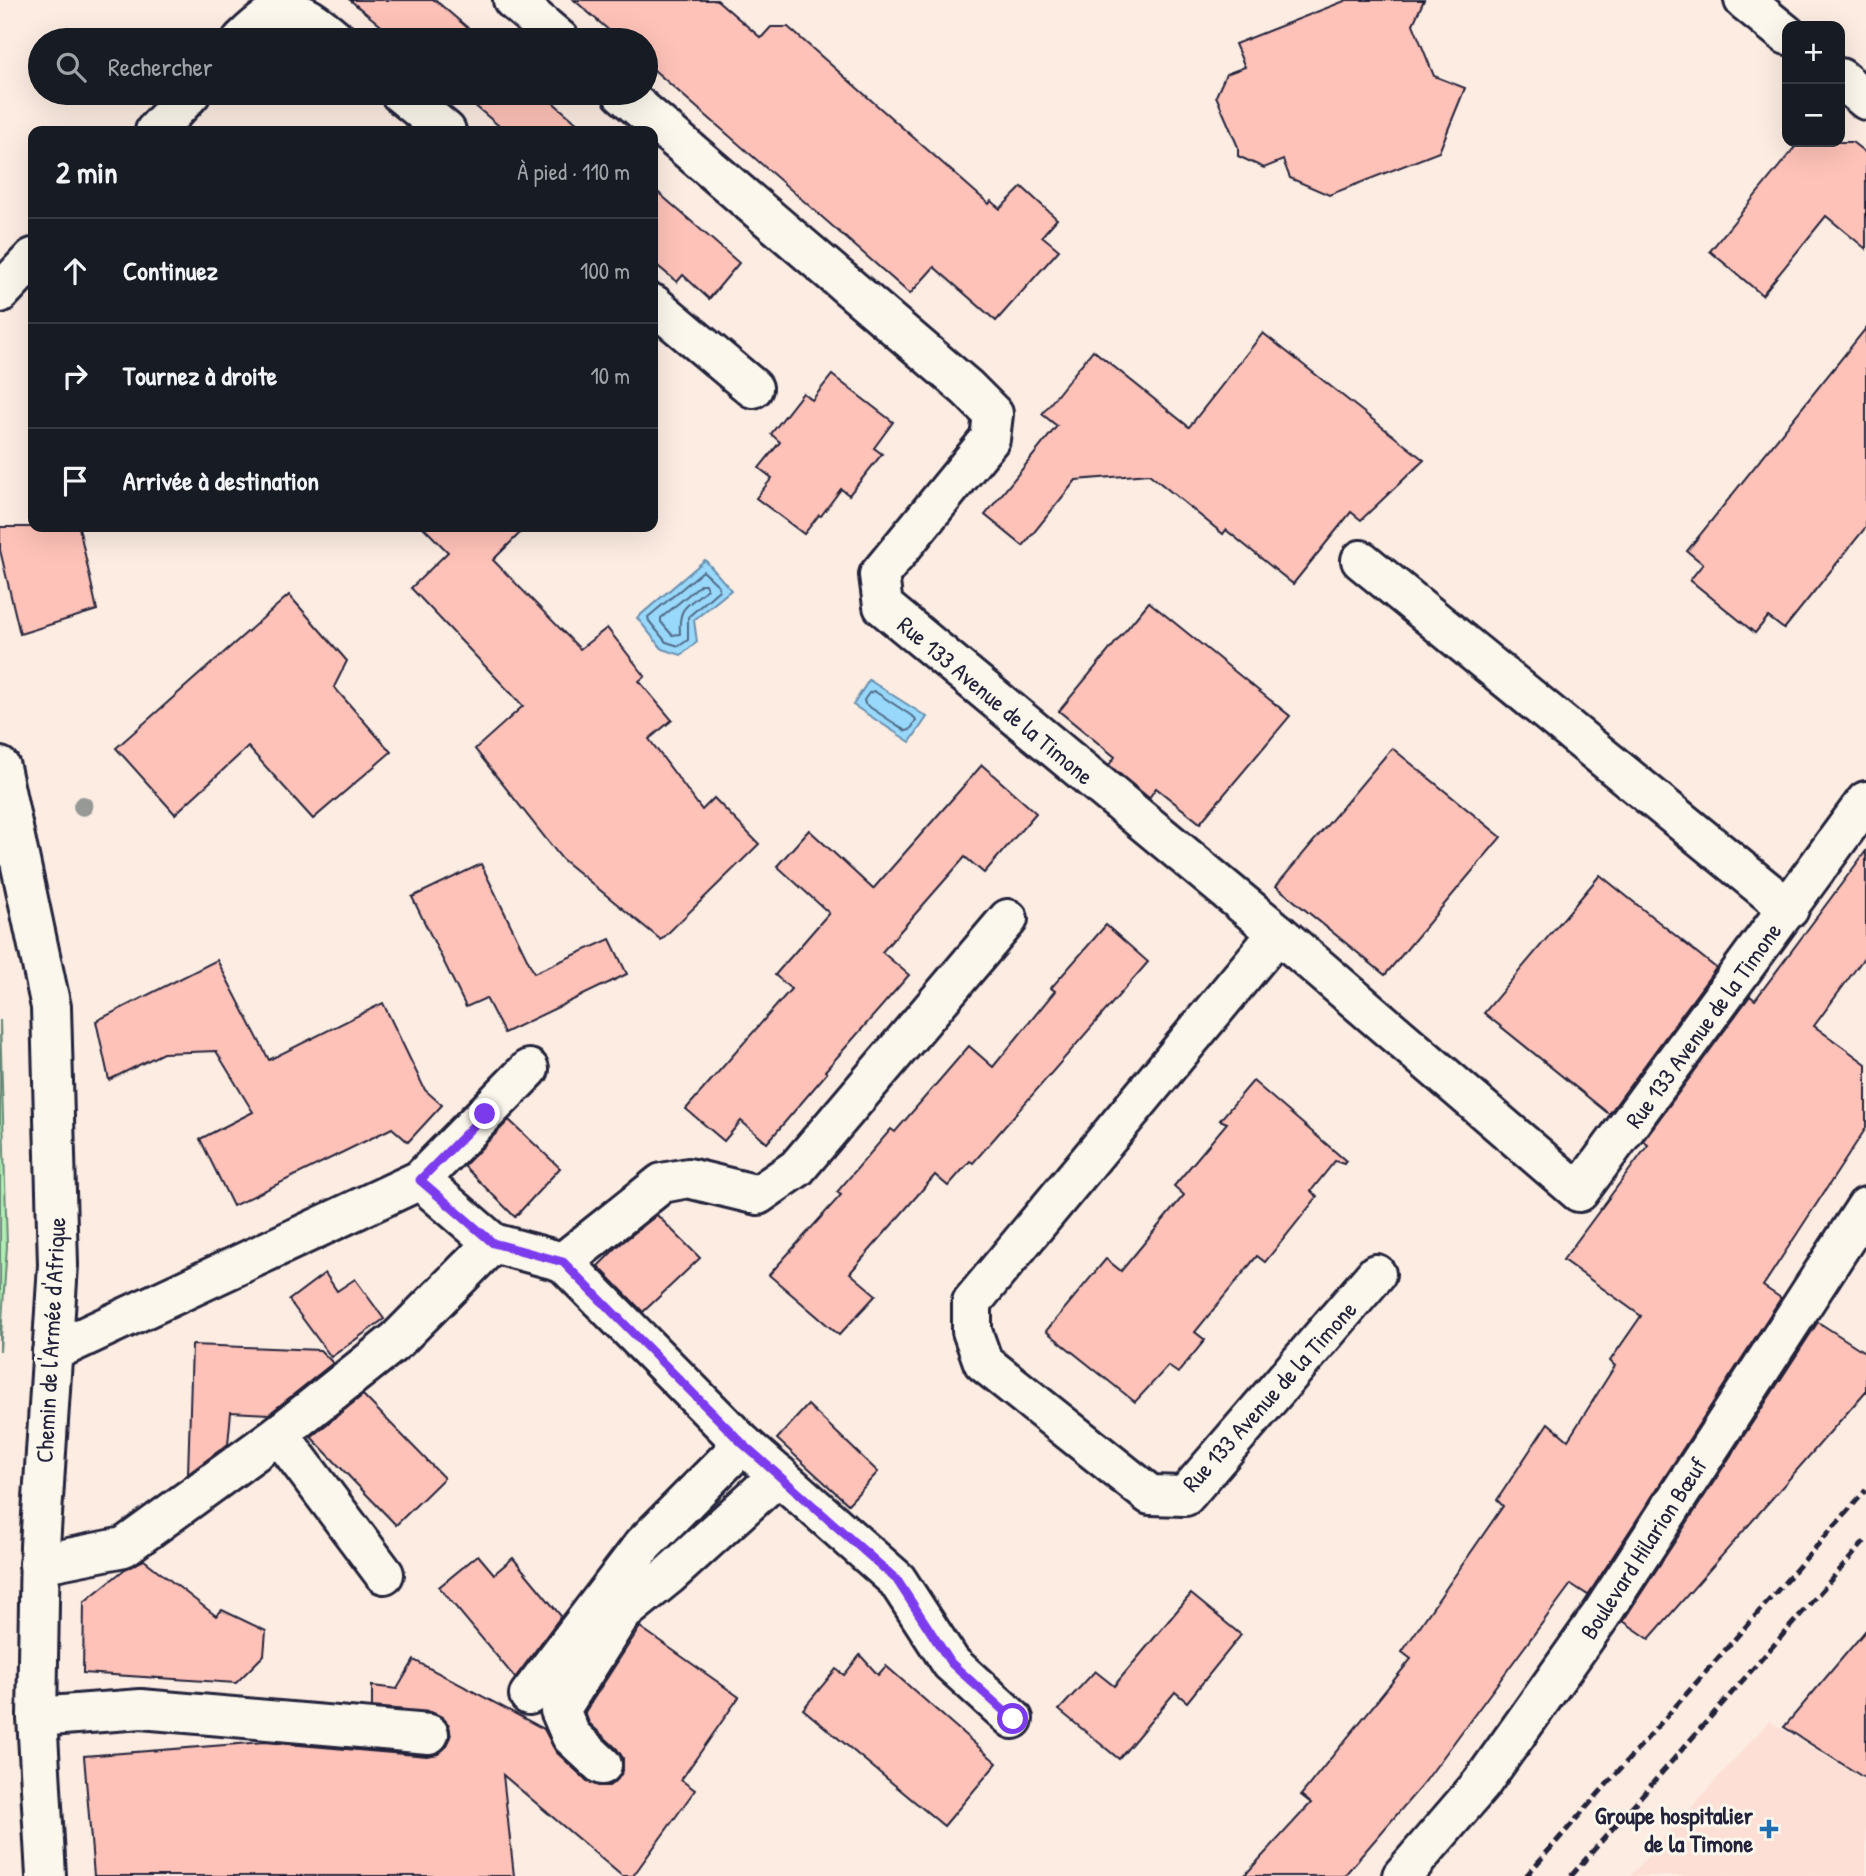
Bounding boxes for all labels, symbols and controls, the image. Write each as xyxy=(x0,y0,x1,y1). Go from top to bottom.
map controls xyxy=(1782,21,1845,147)
button: + xyxy=(1782,21,1845,84)
search box xyxy=(28,28,658,105)
icon: search xyxy=(52,48,90,86)
text: Rechercher xyxy=(108,49,213,84)
button: − xyxy=(1782,84,1845,147)
text: 2 min xyxy=(56,152,118,192)
text: À pied · 110 m xyxy=(517,156,630,187)
icon: ahead xyxy=(56,252,94,290)
text: Continuez xyxy=(123,253,218,288)
text: 100 m xyxy=(580,255,630,286)
icon: right xyxy=(56,357,94,395)
text: Tournez à droite xyxy=(123,358,277,393)
text: 10 m xyxy=(590,360,630,391)
icon: arrive xyxy=(56,462,94,500)
text: Arrivée à destination xyxy=(123,463,319,498)
street label: Rue 133 Avenue de la Timone xyxy=(891,609,1101,792)
street label: Rue 133 Avenue de la Timone xyxy=(1618,916,1789,1134)
route end xyxy=(469,1098,500,1129)
street label: Chemin de l'Armée d'Afrique xyxy=(28,1216,72,1464)
street label: Rue 133 Avenue de la Timone xyxy=(1175,1293,1364,1498)
street label: Boulevard Hilarion Bœuf xyxy=(1572,1451,1714,1645)
route start xyxy=(997,1703,1028,1734)
place label: Groupe hospitalier de la Timone xyxy=(1595,1799,1754,1859)
marker: Groupe hospitalier de la Timone xyxy=(1759,1819,1779,1839)

